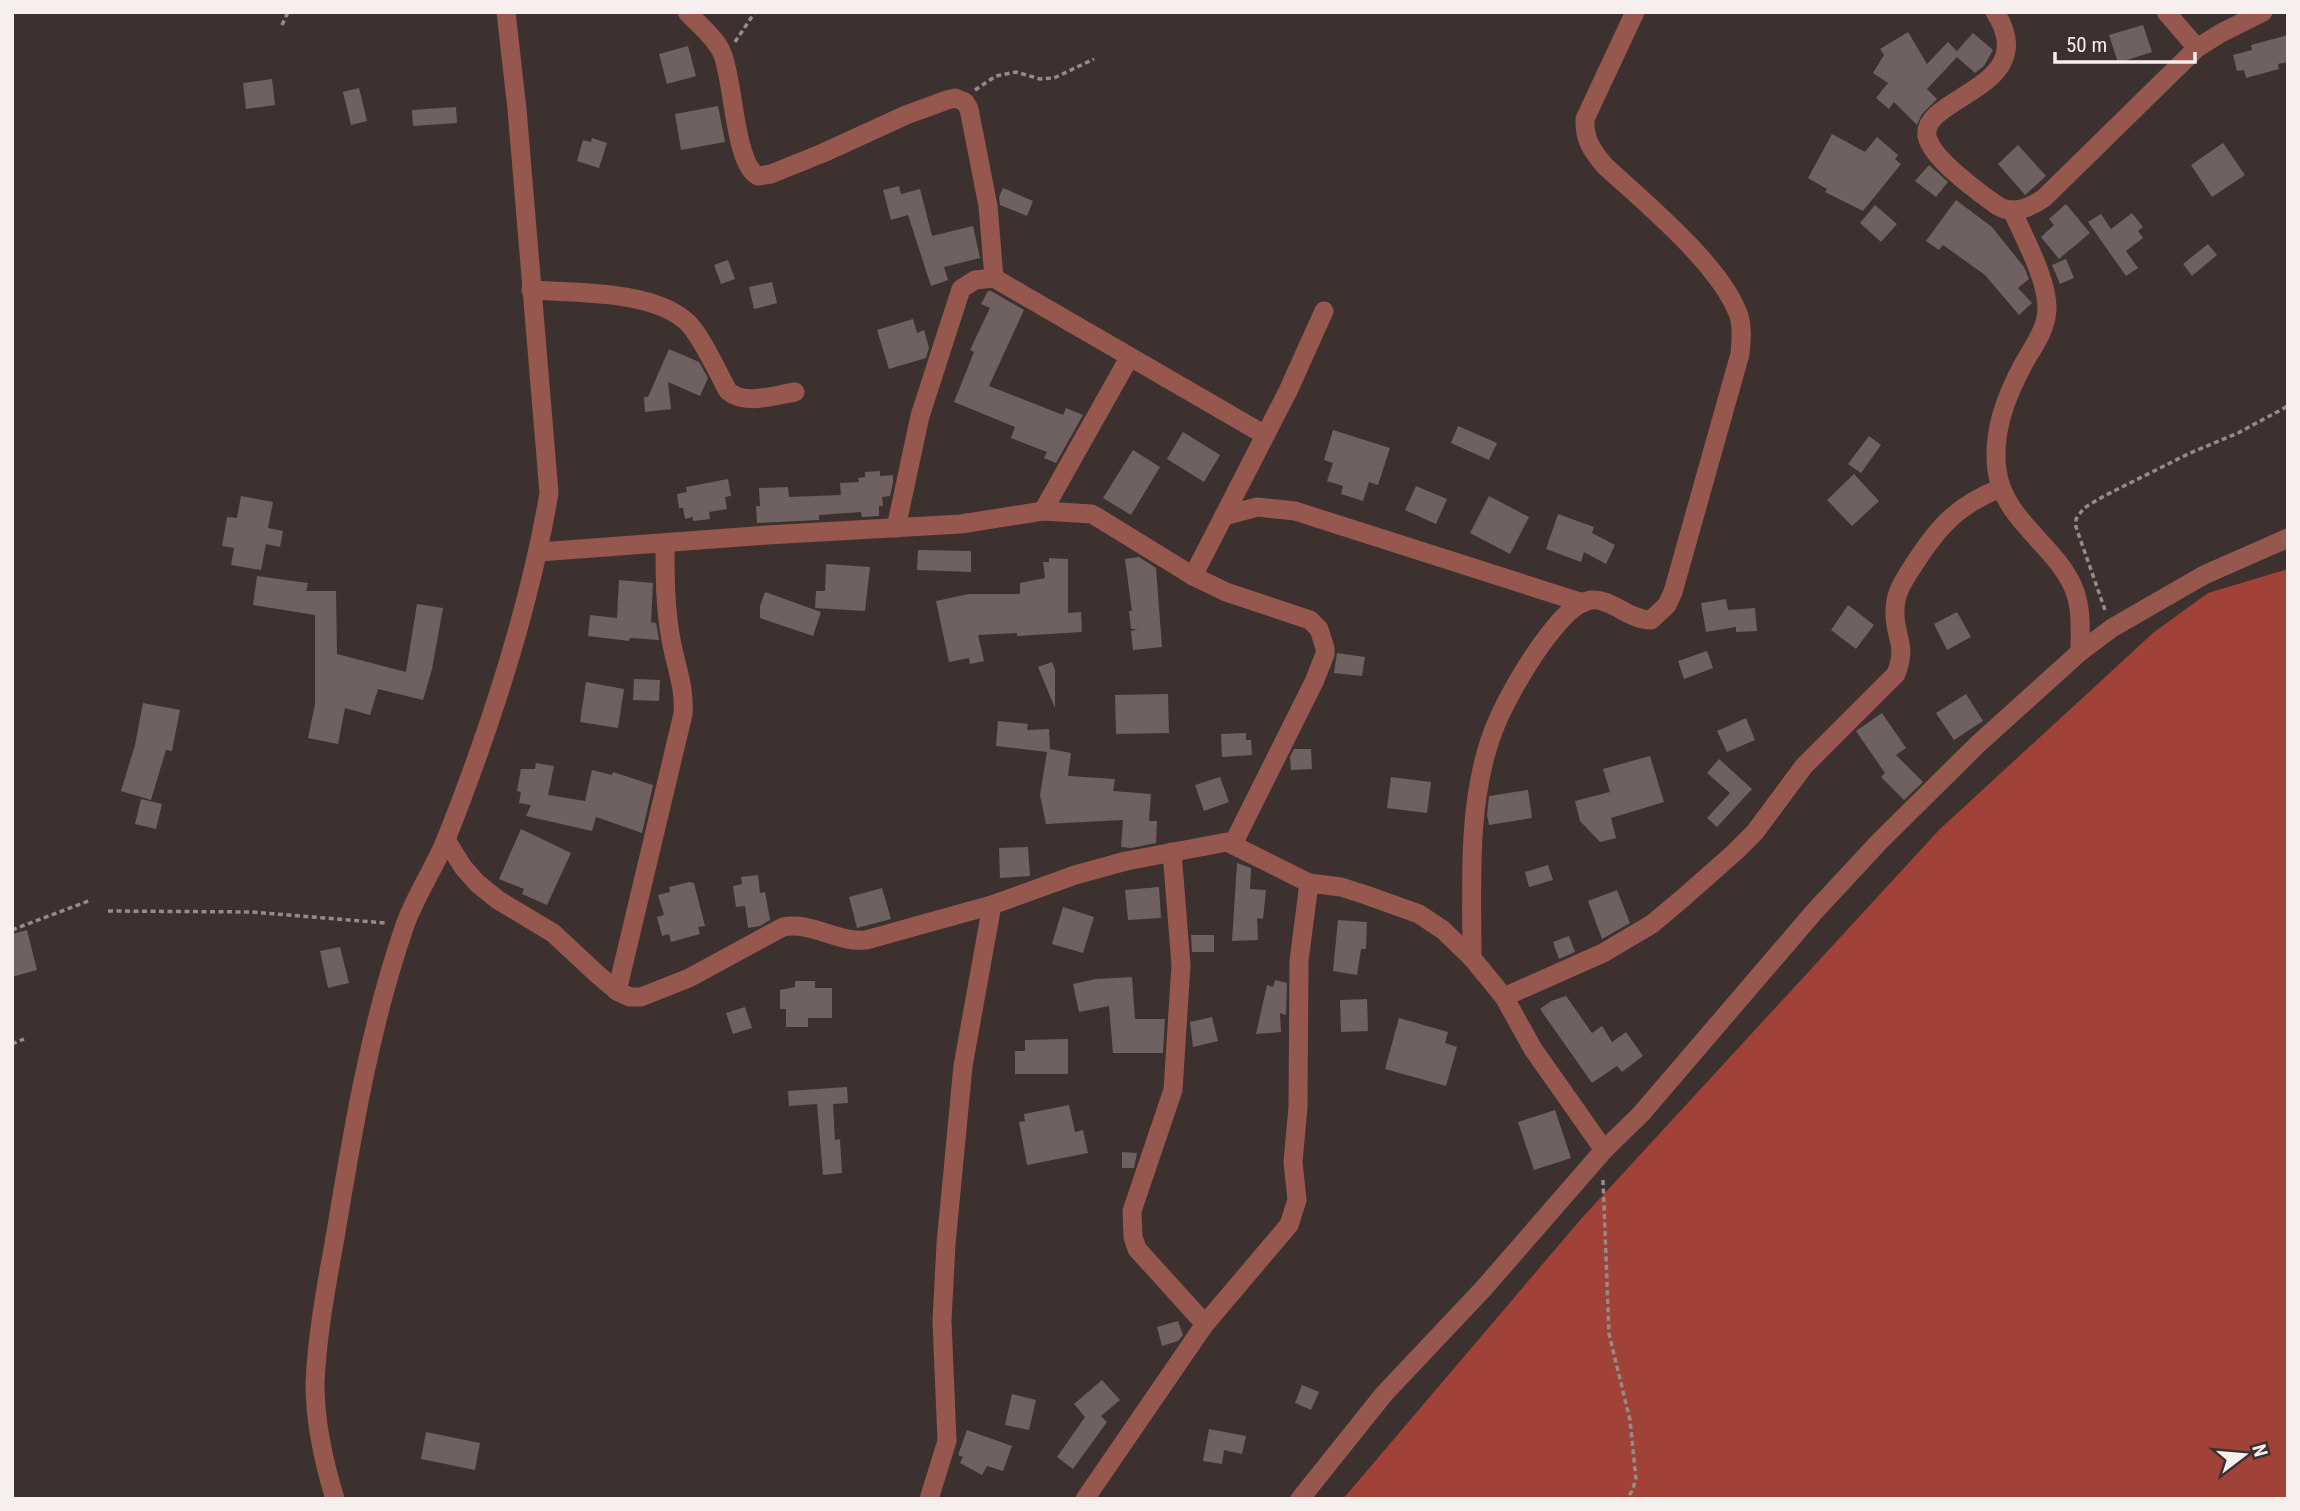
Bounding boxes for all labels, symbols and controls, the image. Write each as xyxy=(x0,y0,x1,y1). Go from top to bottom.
scale bar xyxy=(2055,21,2195,65)
text: 50 m xyxy=(2066,33,2107,57)
north arrow xyxy=(2209,1420,2279,1490)
text: N xyxy=(2247,1442,2273,1459)

